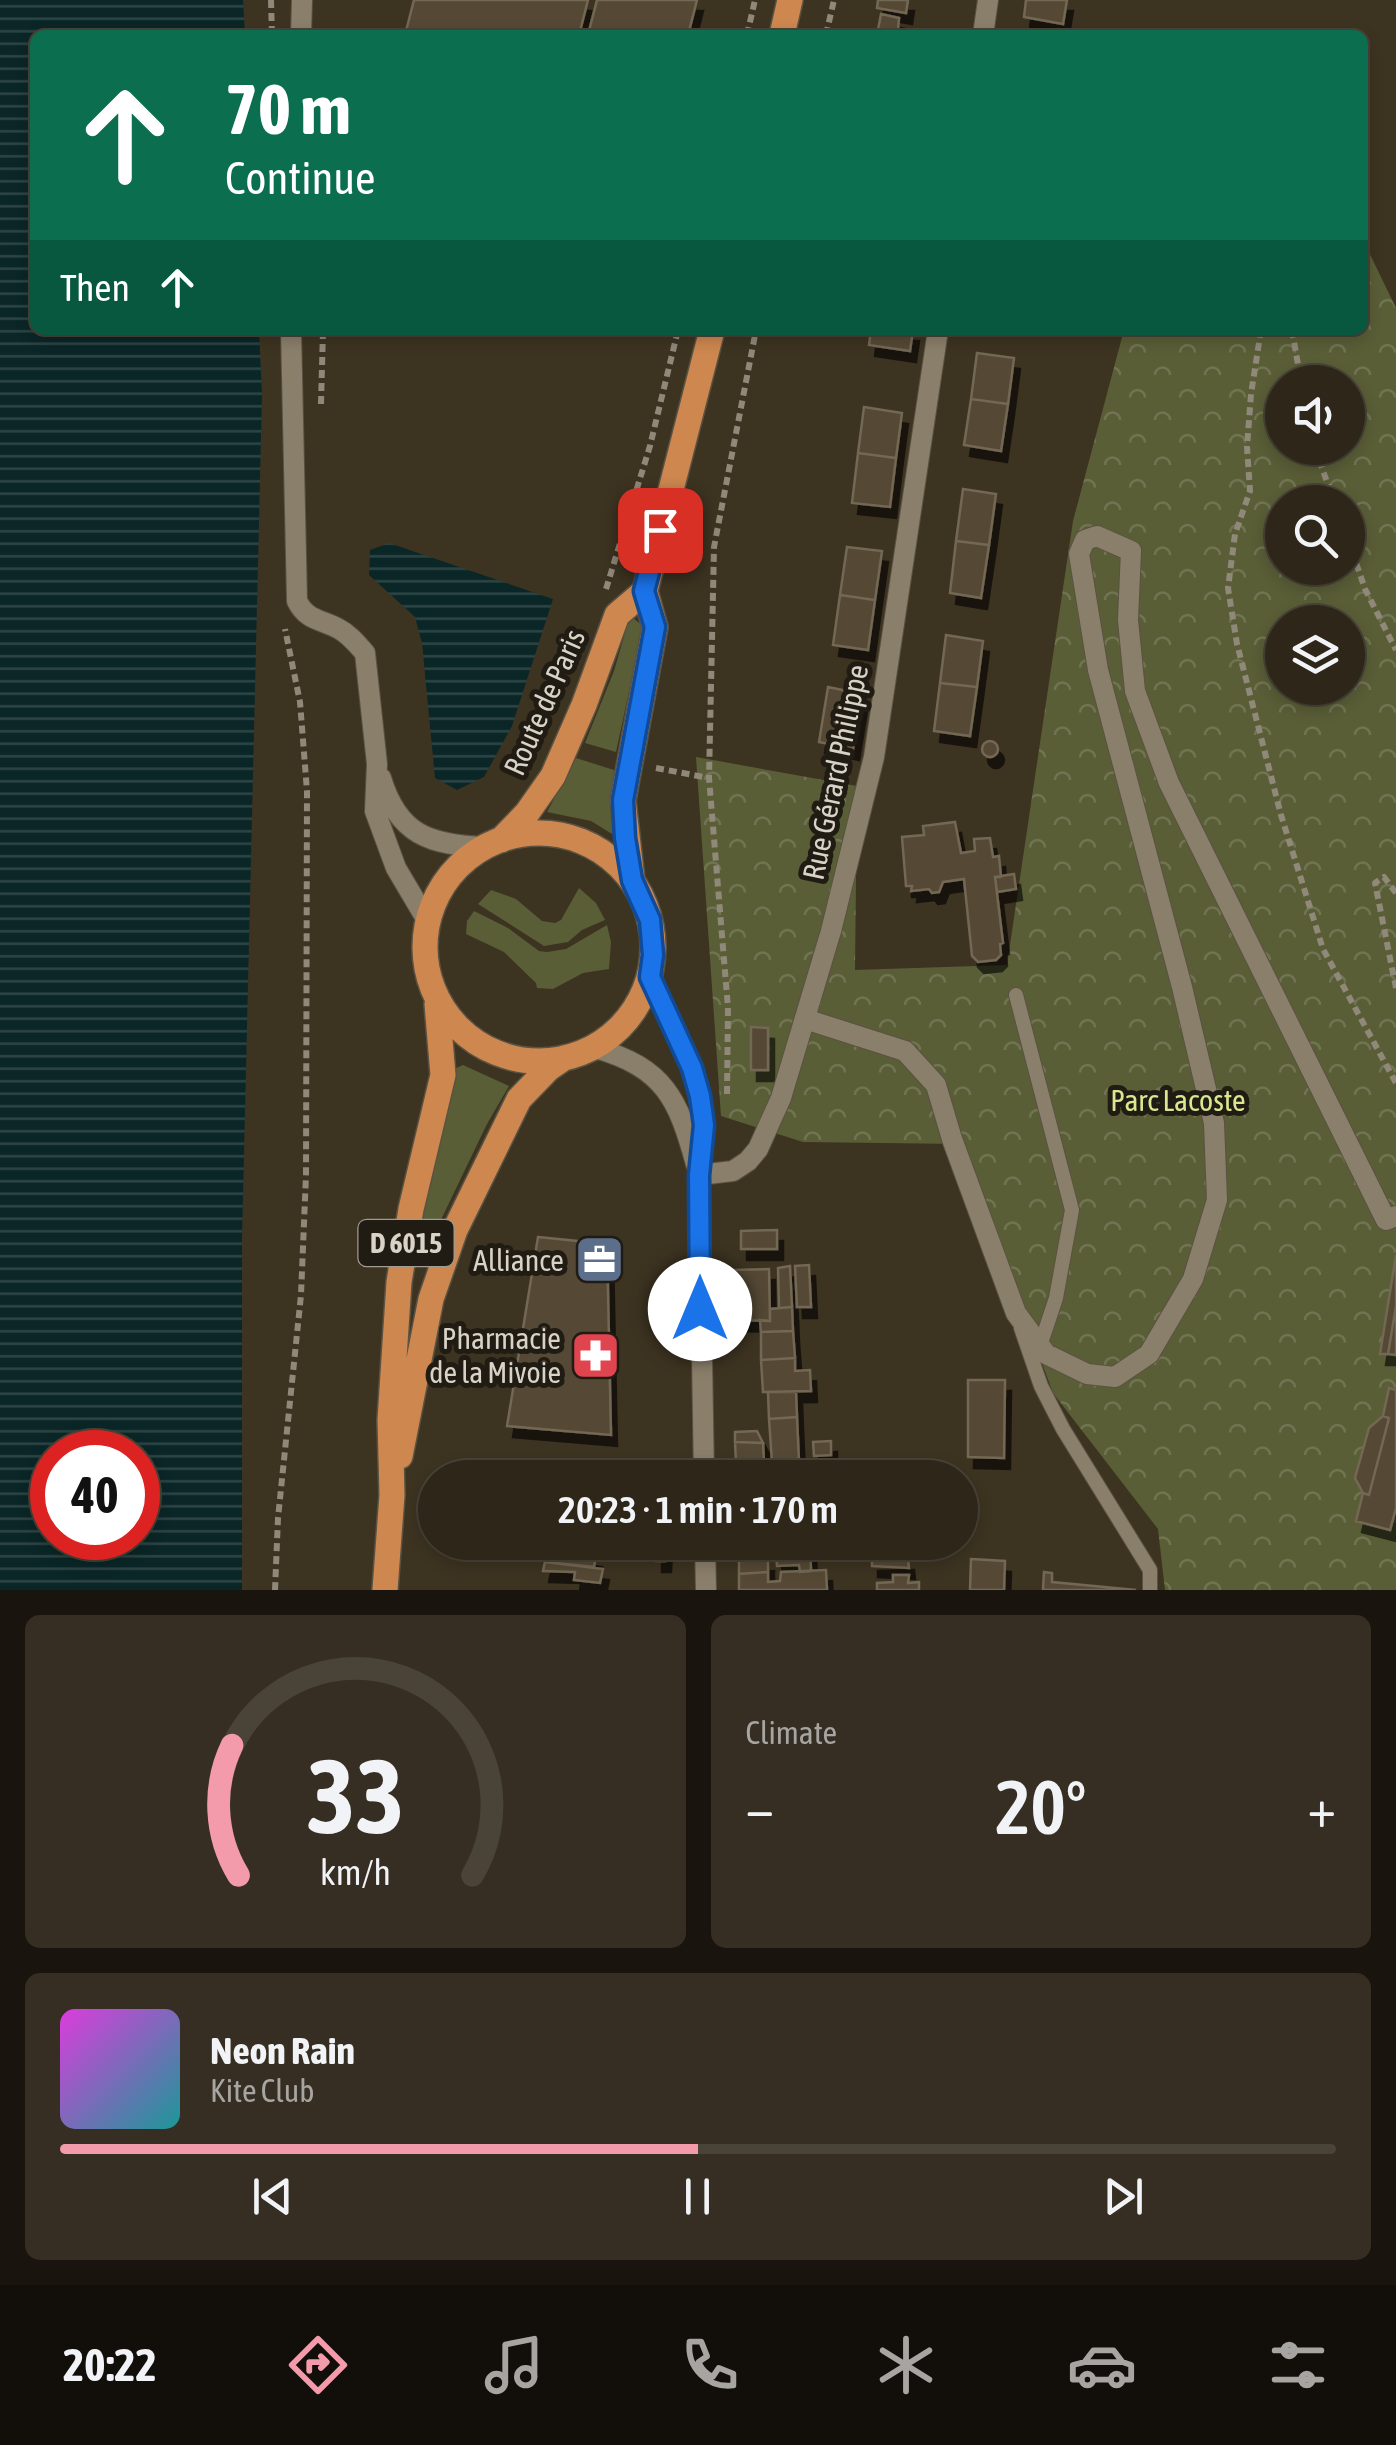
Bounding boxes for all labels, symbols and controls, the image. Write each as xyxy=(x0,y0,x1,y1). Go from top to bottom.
text: 70 m xyxy=(225,69,351,149)
icon: ahead xyxy=(60,70,190,200)
text: Continue xyxy=(225,152,376,204)
icon: ahead xyxy=(150,260,205,315)
text: Then xyxy=(60,266,130,309)
map controls xyxy=(1265,365,1365,705)
button: sound xyxy=(1265,365,1365,465)
button: search xyxy=(1265,485,1365,585)
pin xyxy=(618,488,703,573)
icon: arrive xyxy=(633,503,688,558)
button: layers xyxy=(1265,605,1365,705)
street label: Route de Paris xyxy=(497,624,591,780)
street label: Rue Gérard Philippe xyxy=(796,661,874,883)
park label: Parc Lacoste xyxy=(1110,1083,1246,1117)
road number: D 6015 xyxy=(358,1220,454,1266)
office icon: Alliance xyxy=(573,1234,625,1286)
place label: Alliance xyxy=(473,1243,564,1277)
position arrow xyxy=(648,1257,752,1361)
place label: Pharmacie de la Mivoie xyxy=(429,1321,561,1389)
pharmacy icon: Pharmacie de la Mivoie xyxy=(570,1329,622,1381)
speed limit sign: 40 xyxy=(30,1430,160,1560)
text: 20:23 · 1 min · 170 m xyxy=(558,1488,838,1531)
text: Climate xyxy=(746,1714,837,1751)
text: 33 xyxy=(306,1736,404,1855)
text: 20° xyxy=(995,1764,1086,1850)
text: − xyxy=(746,1776,774,1839)
text: + xyxy=(1307,1776,1336,1839)
text: km/h xyxy=(320,1852,391,1893)
text: Neon Rain xyxy=(210,2029,355,2072)
text: Kite Club xyxy=(210,2072,314,2109)
icon: previous xyxy=(245,2169,300,2224)
icon: pause xyxy=(670,2169,725,2224)
icon: next xyxy=(1096,2169,1151,2224)
icon: directions xyxy=(283,2330,353,2400)
icon: music xyxy=(479,2330,549,2400)
icon: phone xyxy=(675,2330,745,2400)
icon: climate xyxy=(871,2330,941,2400)
icon: car xyxy=(1067,2330,1137,2400)
icon: filters xyxy=(1263,2330,1333,2400)
text: 20:22 xyxy=(63,2339,157,2391)

